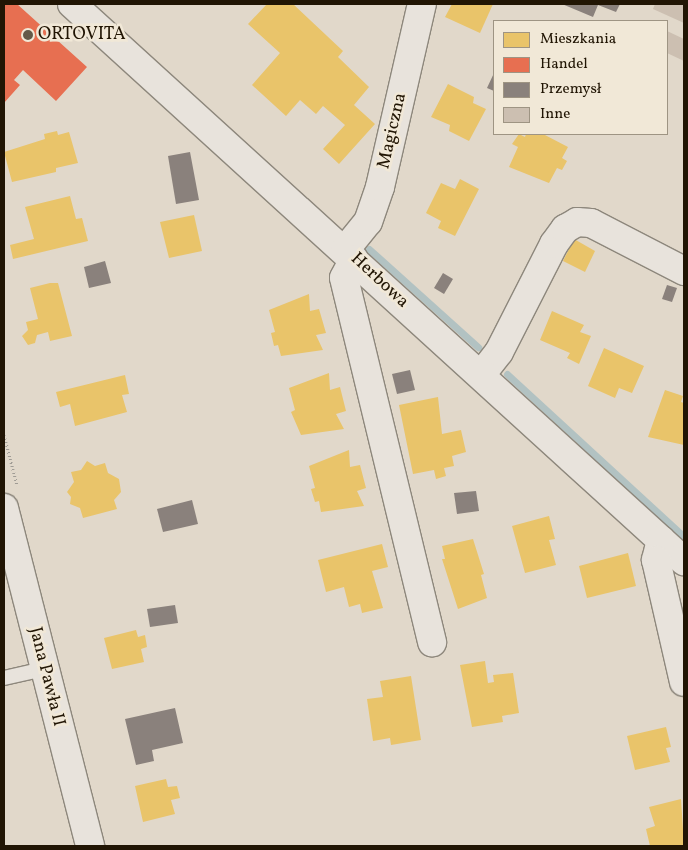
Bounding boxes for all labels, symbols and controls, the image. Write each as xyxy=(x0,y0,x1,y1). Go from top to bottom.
legend xyxy=(493,20,668,135)
place label: ORTOVITA xyxy=(38,24,126,46)
marker: ORTOVITA xyxy=(22,29,34,41)
text: Mieszkania xyxy=(540,29,616,50)
text: Handel xyxy=(540,54,588,75)
text: Przemysł xyxy=(540,79,601,100)
street label: Magiczna xyxy=(374,91,412,171)
text: Inne xyxy=(540,104,570,125)
street label: Herbowa xyxy=(345,249,413,313)
street label: Jana Pawła II xyxy=(23,625,69,729)

